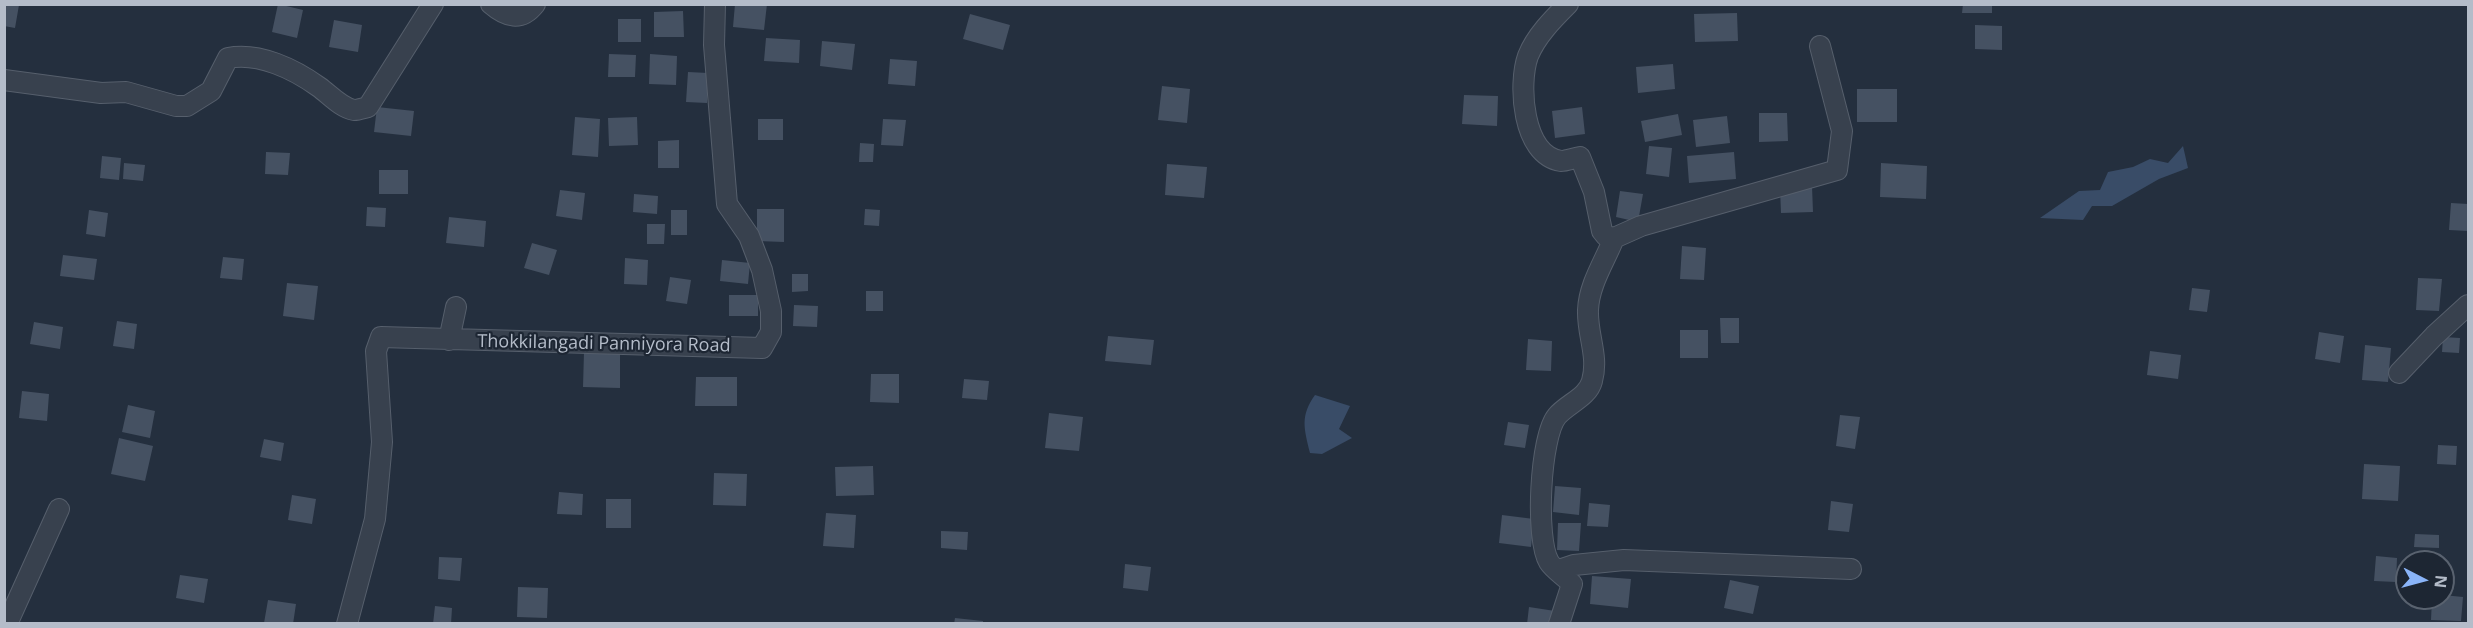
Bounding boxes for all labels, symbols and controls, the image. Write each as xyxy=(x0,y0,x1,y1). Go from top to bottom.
street label: Thokkilangadi Panniyora Road xyxy=(477,331,731,357)
north arrow xyxy=(2395,550,2455,610)
text: N xyxy=(2429,574,2453,589)

